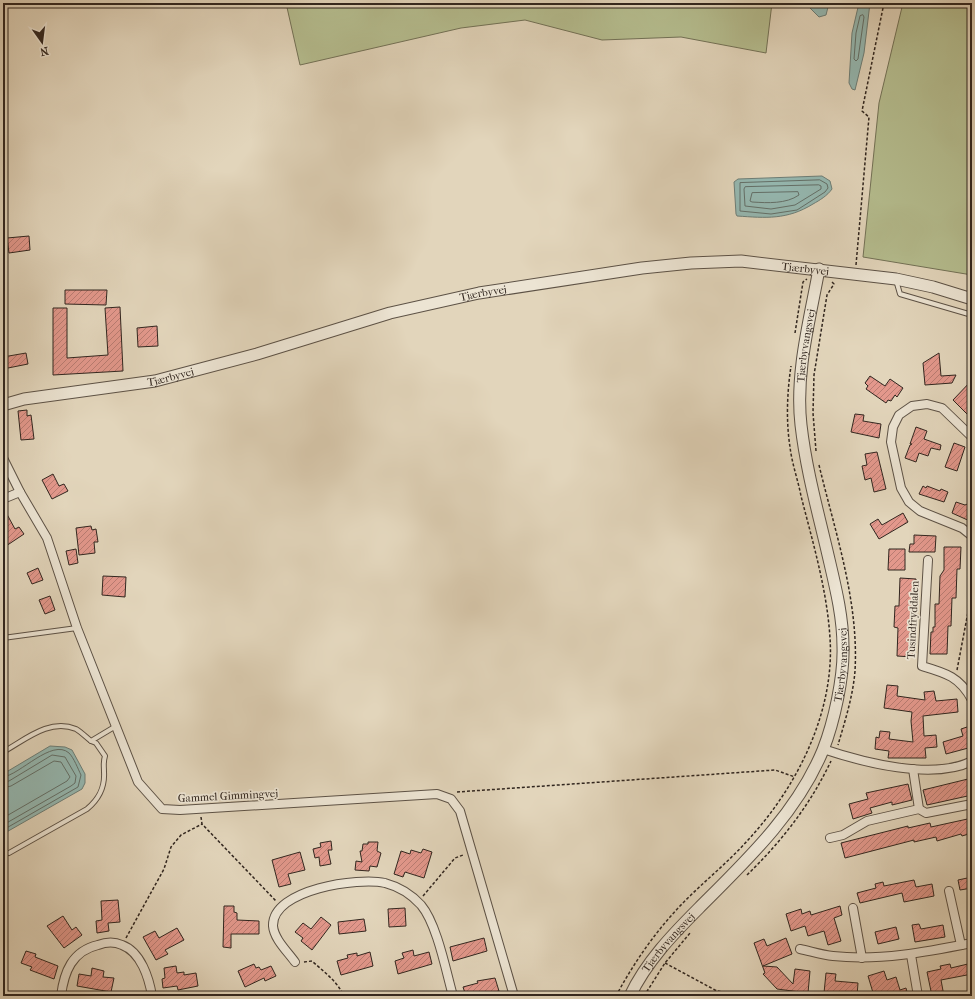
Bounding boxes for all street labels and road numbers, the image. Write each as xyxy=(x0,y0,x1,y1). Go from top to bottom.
street label: Tjærbyvej xyxy=(781,259,830,278)
street label: Tjærbyvej xyxy=(458,282,508,304)
street label: Tjærbyvangsvej xyxy=(794,308,818,383)
street label: Tjærbyvej xyxy=(146,364,195,389)
street label: Tusindfryddalen xyxy=(904,580,922,660)
street label: Tjærbyvangsvej xyxy=(831,627,850,703)
street label: Gammel Gimmingvej xyxy=(178,787,279,805)
street label: Tjærbyvangsvej xyxy=(639,910,697,975)

